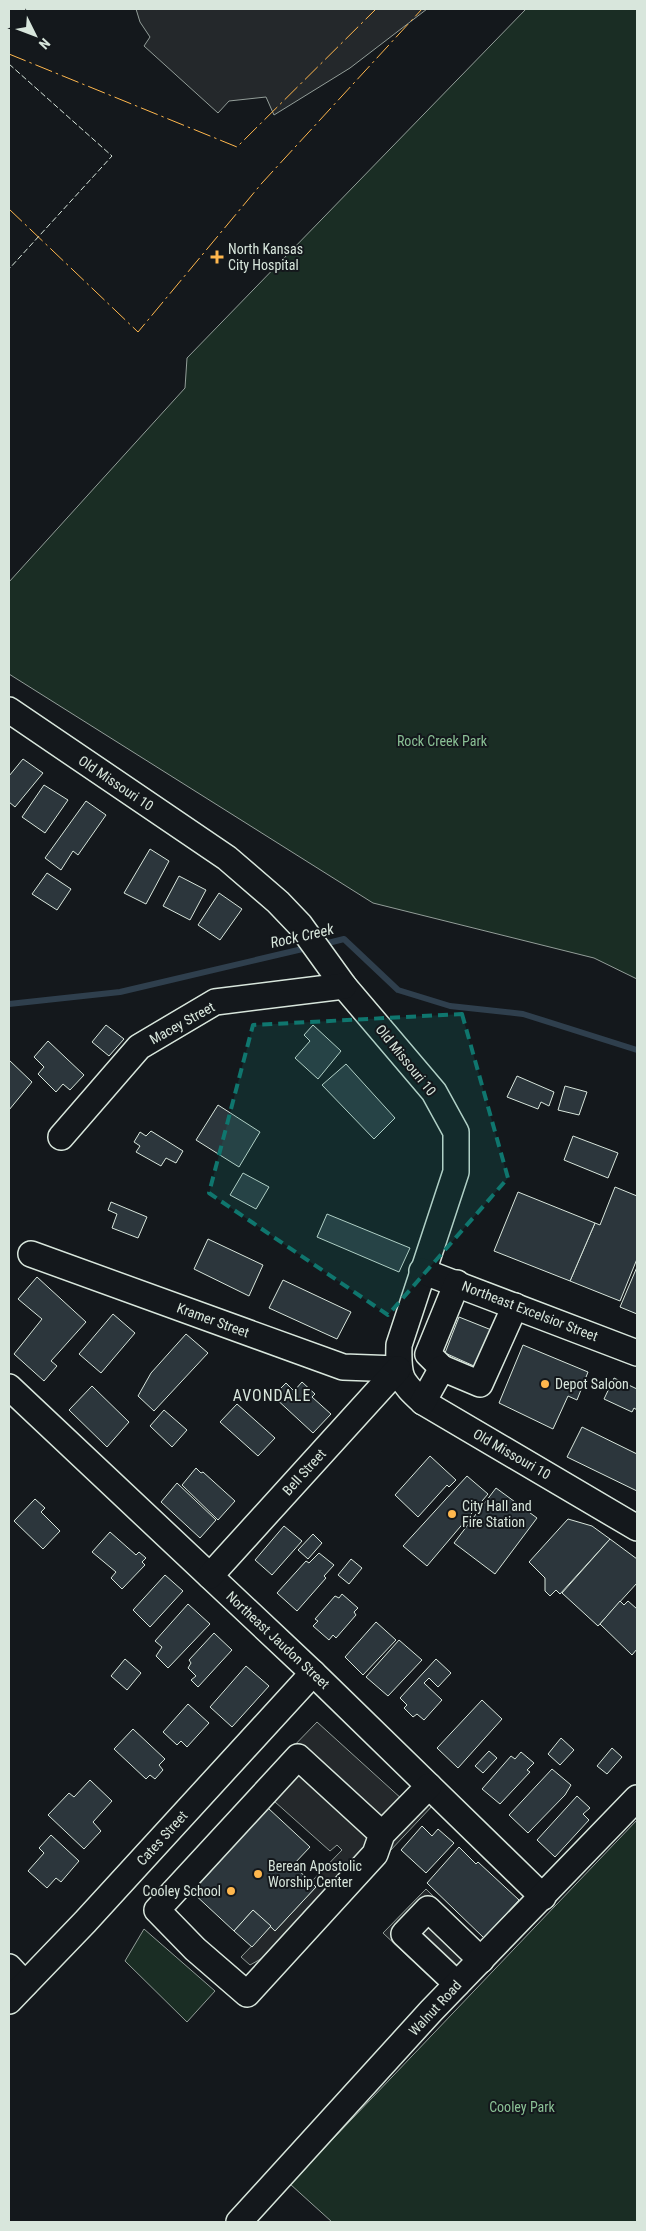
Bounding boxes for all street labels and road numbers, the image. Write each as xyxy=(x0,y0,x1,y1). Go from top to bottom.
street label: Old Missouri 10 xyxy=(76,752,156,814)
street label: Macey Street xyxy=(147,999,217,1047)
street label: Old Missouri 10 xyxy=(373,1021,440,1099)
street label: Northeast Excelsior Street xyxy=(460,1278,600,1344)
street label: Kramer Street xyxy=(175,1300,251,1340)
street label: Old Missouri 10 xyxy=(470,1425,554,1483)
street label: Bell Street xyxy=(279,1446,329,1498)
street label: Northeast Jaudon Street xyxy=(223,1588,333,1692)
street label: Cates Street xyxy=(133,1807,191,1869)
street label: Walnut Road xyxy=(405,1977,465,2039)

